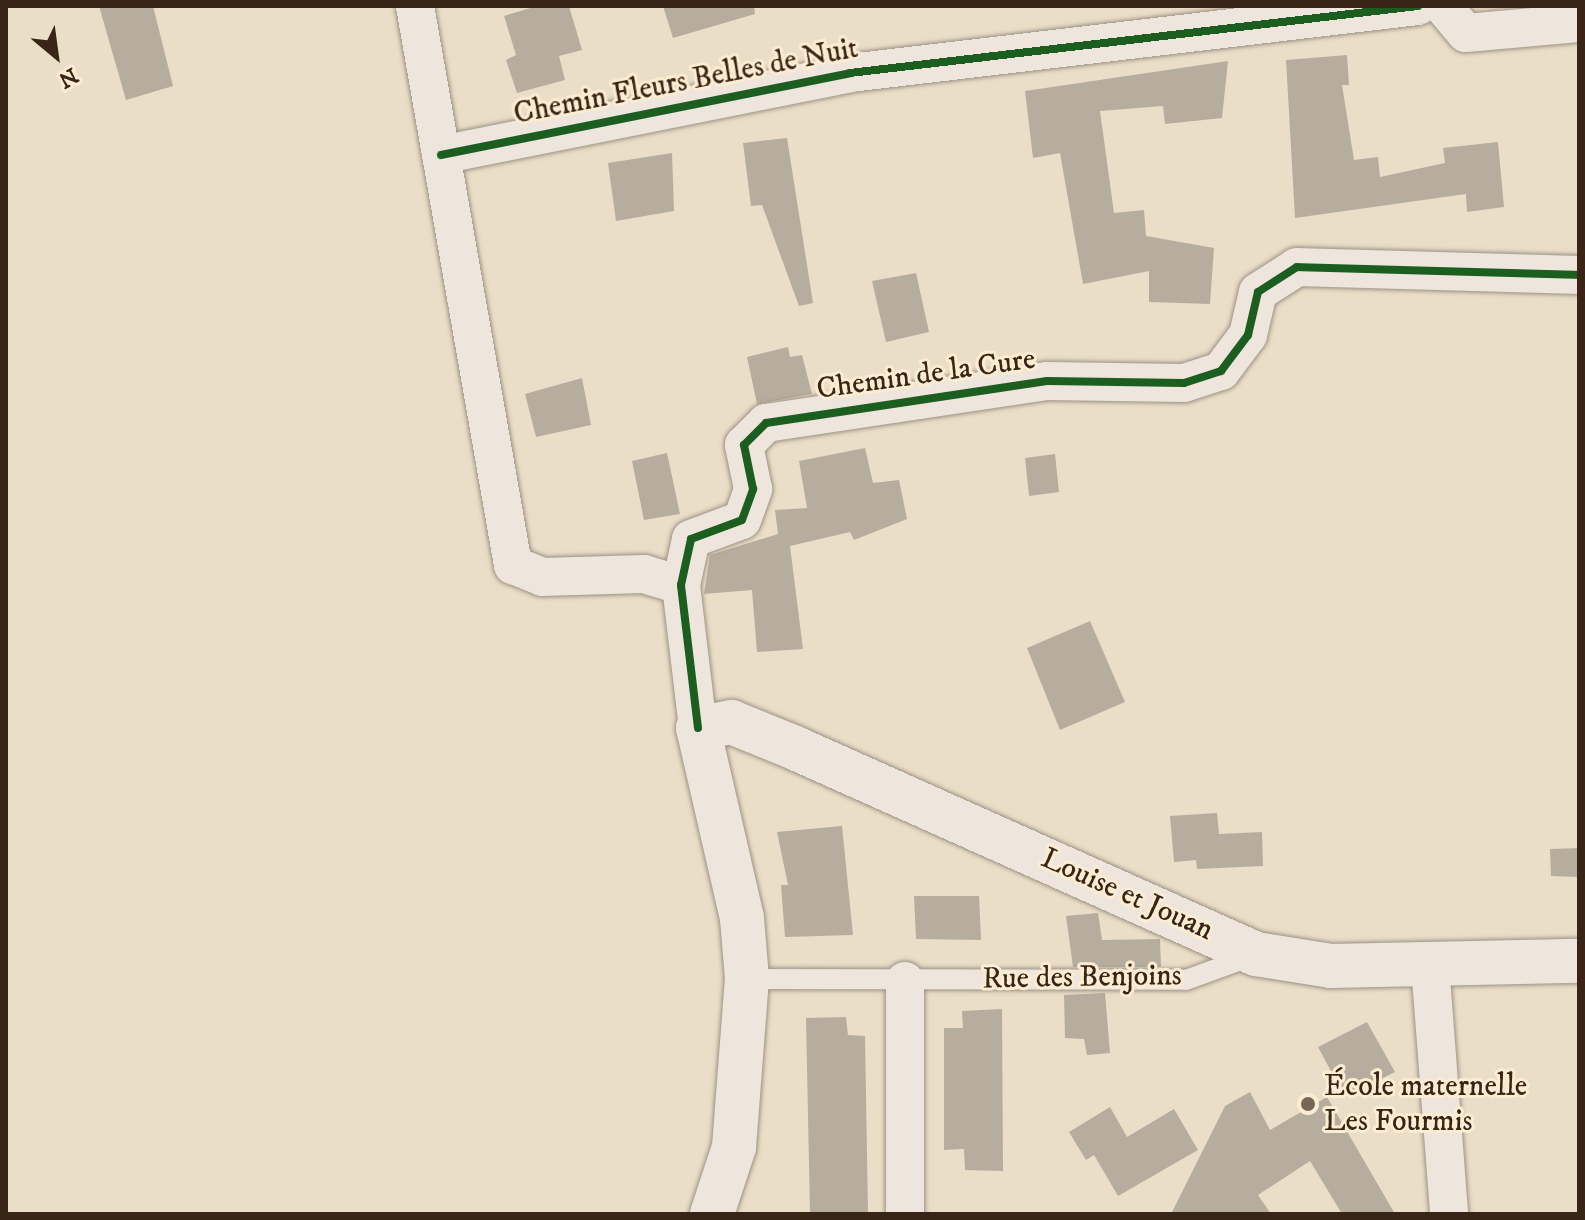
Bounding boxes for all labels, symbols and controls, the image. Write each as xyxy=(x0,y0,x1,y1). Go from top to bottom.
north arrow xyxy=(16,16,96,96)
street label: Chemin Fleurs Belles de Nuit xyxy=(511,31,861,133)
text: N xyxy=(53,61,82,94)
street label: Chemin de la Cure xyxy=(814,342,1038,408)
street label: Louise et Jouan xyxy=(1035,841,1219,949)
street label: Rue des Benjoins xyxy=(982,958,1182,998)
place label: École maternelle Les Fourmis xyxy=(1324,1069,1527,1140)
marker: École maternelle Les Fourmis xyxy=(1299,1095,1317,1113)

